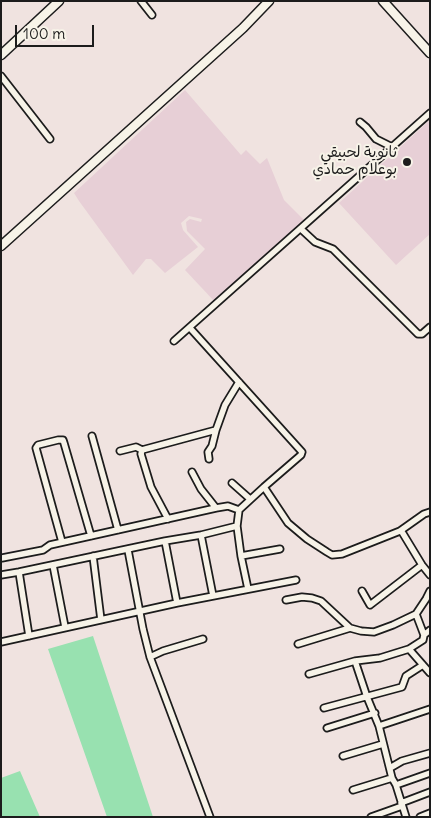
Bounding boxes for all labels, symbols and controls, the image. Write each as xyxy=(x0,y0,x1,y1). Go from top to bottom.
scale bar xyxy=(18,15,96,47)
text: 100 m xyxy=(23,24,65,43)
place label: ثانوية لحبيقي بوعلام حمادي xyxy=(312,144,397,179)
marker: ثانوية لحبيقي بوعلام حمادي xyxy=(401,156,413,168)

